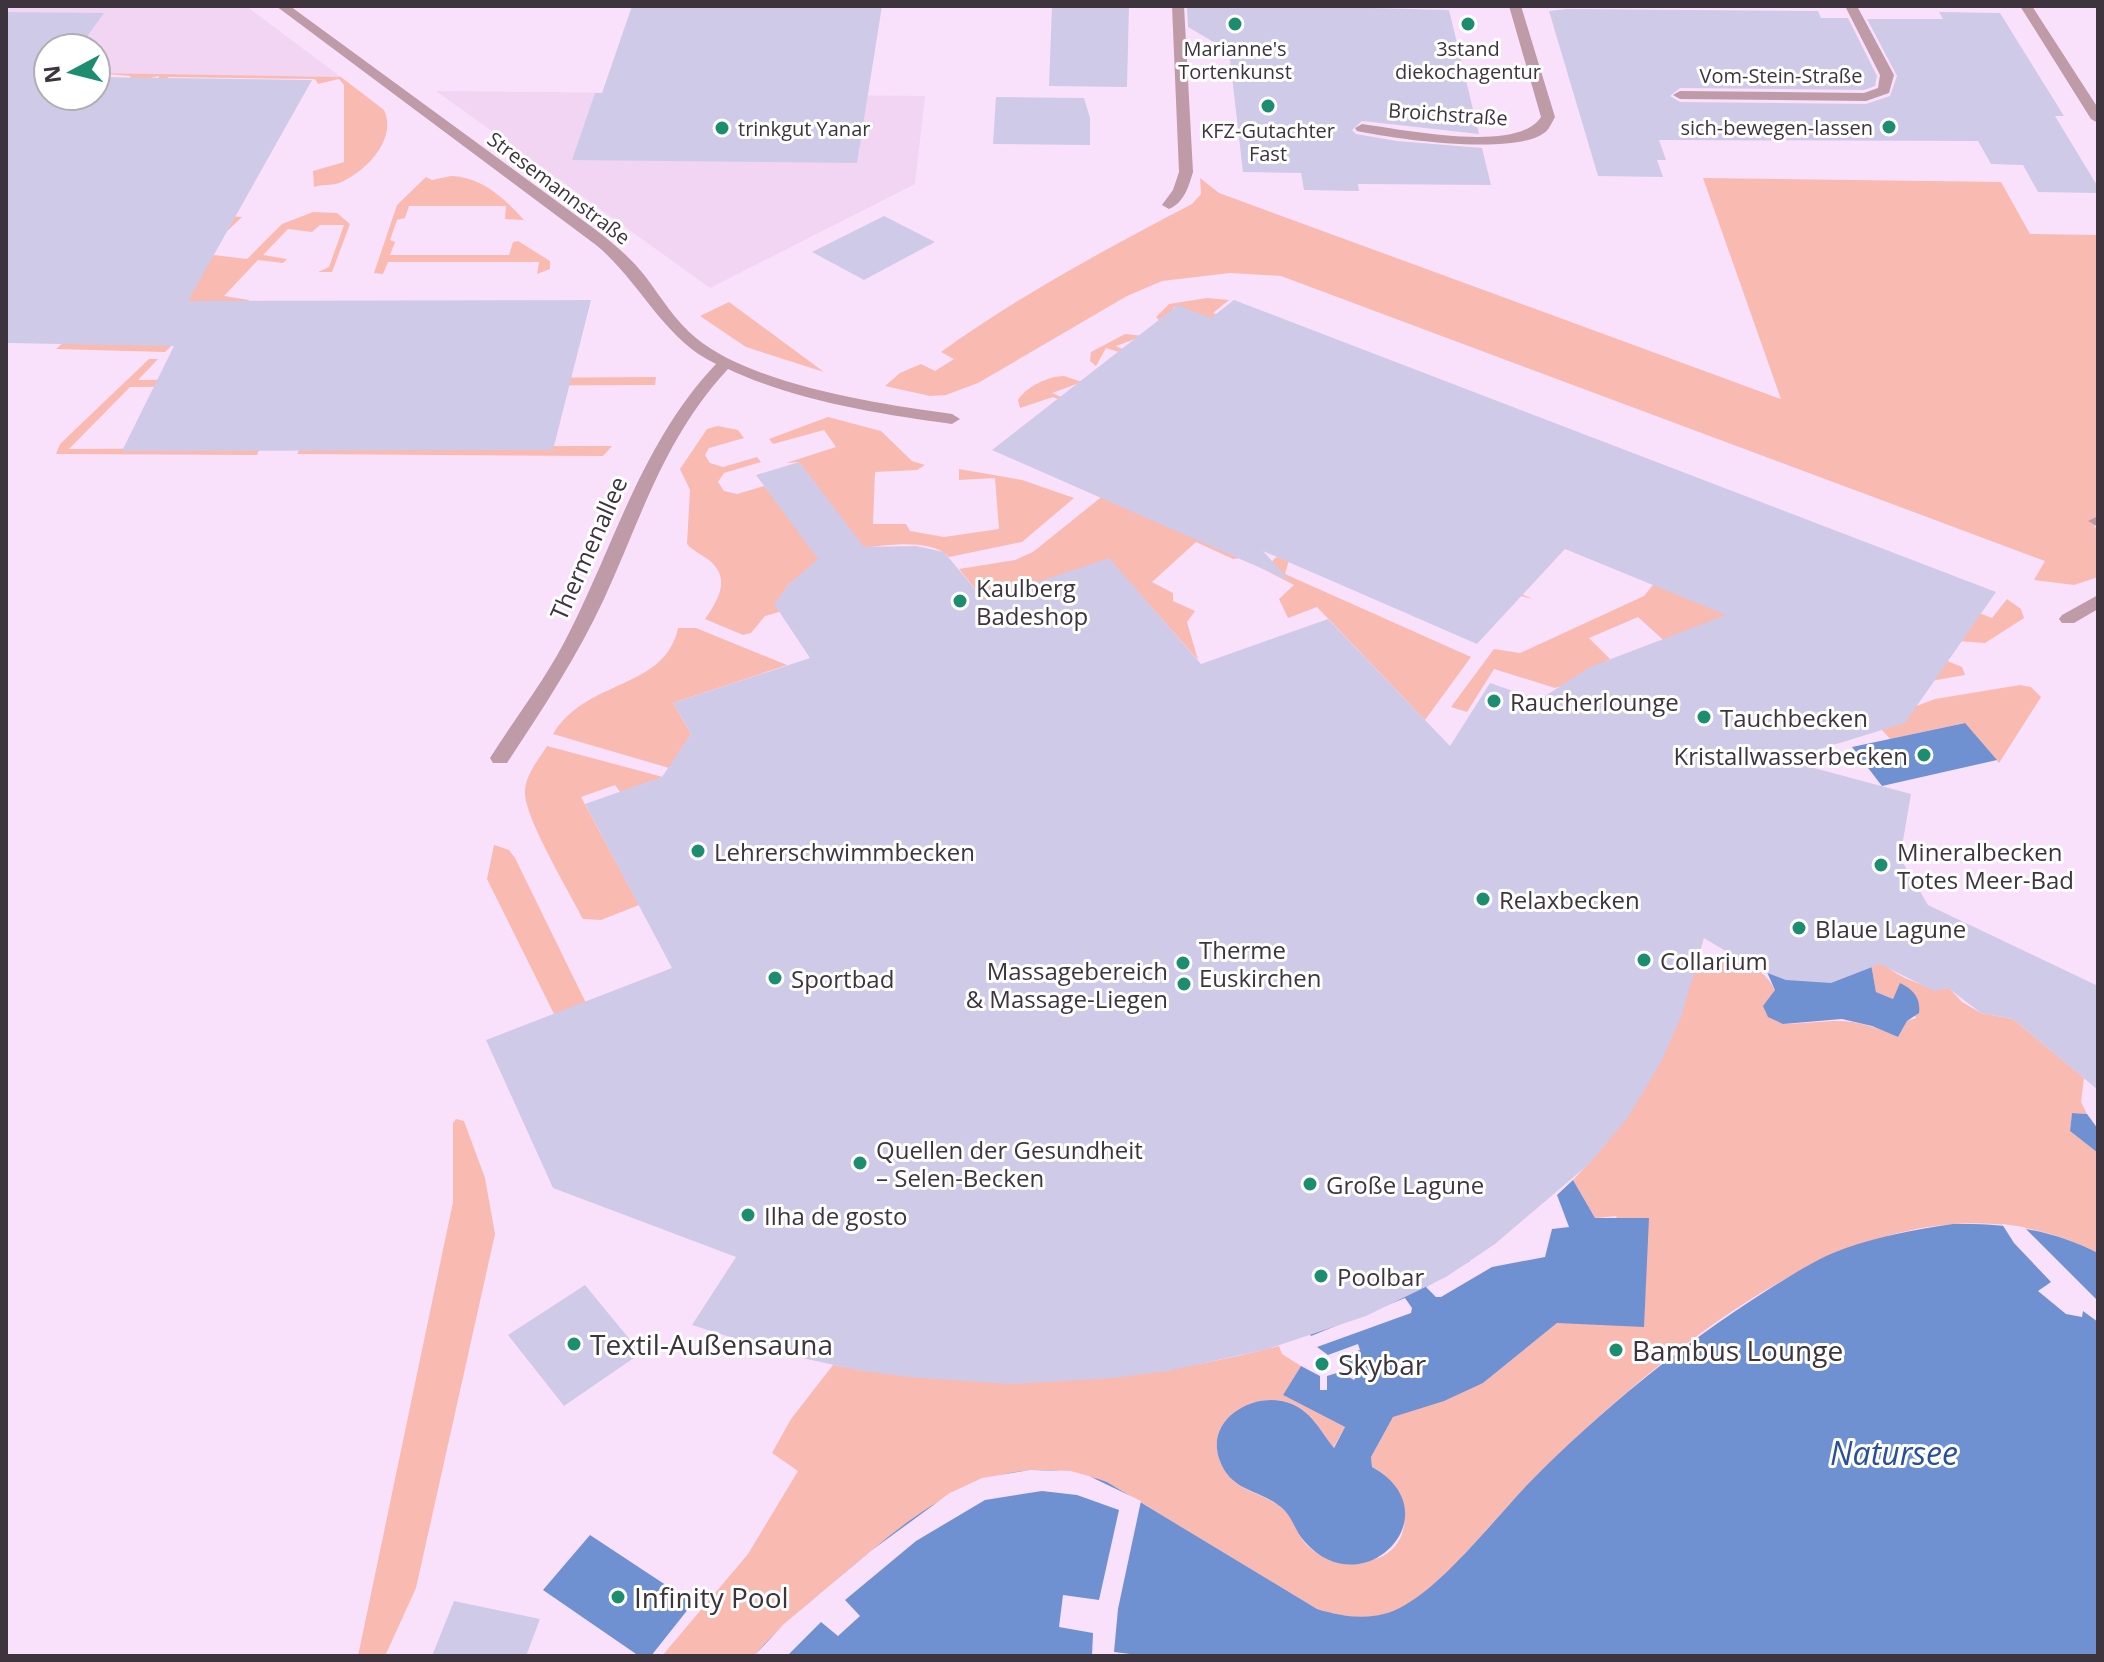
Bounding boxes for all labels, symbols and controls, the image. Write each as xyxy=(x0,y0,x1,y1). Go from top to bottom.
marker: Marianne's Tortenkunst xyxy=(1226,15,1244,33)
marker: 3stand diekochagentur xyxy=(1459,15,1477,33)
north arrow xyxy=(32,32,112,112)
place label: Marianne's Tortenkunst xyxy=(1178,35,1292,85)
place label: 3stand diekochagentur xyxy=(1395,35,1541,85)
street label: Vom-Stein-Straße xyxy=(1699,62,1863,89)
text: N xyxy=(35,64,67,85)
street label: Broichstraße xyxy=(1387,96,1509,132)
marker: KFZ-Gutachter Fast xyxy=(1259,97,1277,115)
place label: sich-bewegen-lassen xyxy=(1680,114,1873,141)
place label: trinkgut Yanar xyxy=(738,115,870,142)
place label: KFZ-Gutachter Fast xyxy=(1201,117,1335,167)
marker: sich-bewegen-lassen xyxy=(1880,118,1898,136)
marker: trinkgut Yanar xyxy=(713,119,731,137)
street label: Stresemannstraße xyxy=(482,125,636,251)
street label: Thermenallee xyxy=(542,471,634,625)
place label: Kaulberg Badeshop xyxy=(976,571,1088,632)
marker: Kaulberg Badeshop xyxy=(951,592,969,610)
place label: Raucherlounge xyxy=(1510,685,1679,718)
marker: Raucherlounge xyxy=(1485,692,1503,710)
place label: Tauchbecken xyxy=(1720,701,1868,734)
marker: Tauchbecken xyxy=(1695,708,1713,726)
place label: Kristallwasserbecken xyxy=(1673,739,1908,772)
marker: Kristallwasserbecken xyxy=(1915,746,1933,764)
place label: Lehrerschwimmbecken xyxy=(714,835,975,868)
place label: Mineralbecken Totes Meer-Bad xyxy=(1897,835,2074,896)
marker: Lehrerschwimmbecken xyxy=(689,842,707,860)
marker: Mineralbecken Totes Meer-Bad xyxy=(1872,856,1890,874)
place label: Relaxbecken xyxy=(1499,883,1640,916)
marker: Relaxbecken xyxy=(1474,890,1492,908)
place label: Blaue Lagune xyxy=(1815,912,1966,945)
marker: Blaue Lagune xyxy=(1790,919,1808,937)
place label: Therme Euskirchen xyxy=(1199,933,1321,994)
place label: Collarium xyxy=(1660,944,1768,977)
marker: Collarium xyxy=(1635,951,1653,969)
place label: Massagebereich & Massage-Liegen xyxy=(966,954,1168,1015)
marker: Therme Euskirchen xyxy=(1174,954,1192,972)
place label: Sportbad xyxy=(791,962,894,995)
marker: Sportbad xyxy=(766,969,784,987)
marker: Massagebereich & Massage-Liegen xyxy=(1175,975,1193,993)
place label: Quellen der Gesundheit – Selen-Becken xyxy=(876,1133,1143,1194)
marker: Quellen der Gesundheit – Selen-Becken xyxy=(851,1154,869,1172)
place label: Große Lagune xyxy=(1326,1168,1484,1201)
marker: Große Lagune xyxy=(1301,1175,1319,1193)
place label: Ilha de gosto xyxy=(764,1199,907,1232)
marker: Ilha de gosto xyxy=(739,1206,757,1224)
place label: Poolbar xyxy=(1337,1260,1424,1293)
marker: Poolbar xyxy=(1312,1267,1330,1285)
place label: Textil-Außensauna xyxy=(590,1325,833,1363)
place label: Bambus Lounge xyxy=(1632,1331,1843,1369)
marker: Textil-Außensauna xyxy=(565,1335,583,1353)
marker: Bambus Lounge xyxy=(1607,1341,1625,1359)
place label: Skybar xyxy=(1338,1345,1427,1383)
marker: Skybar xyxy=(1313,1355,1331,1373)
water label: Natursee xyxy=(1830,1431,1958,1474)
place label: Infinity Pool xyxy=(634,1578,789,1616)
marker: Infinity Pool xyxy=(609,1588,627,1606)

